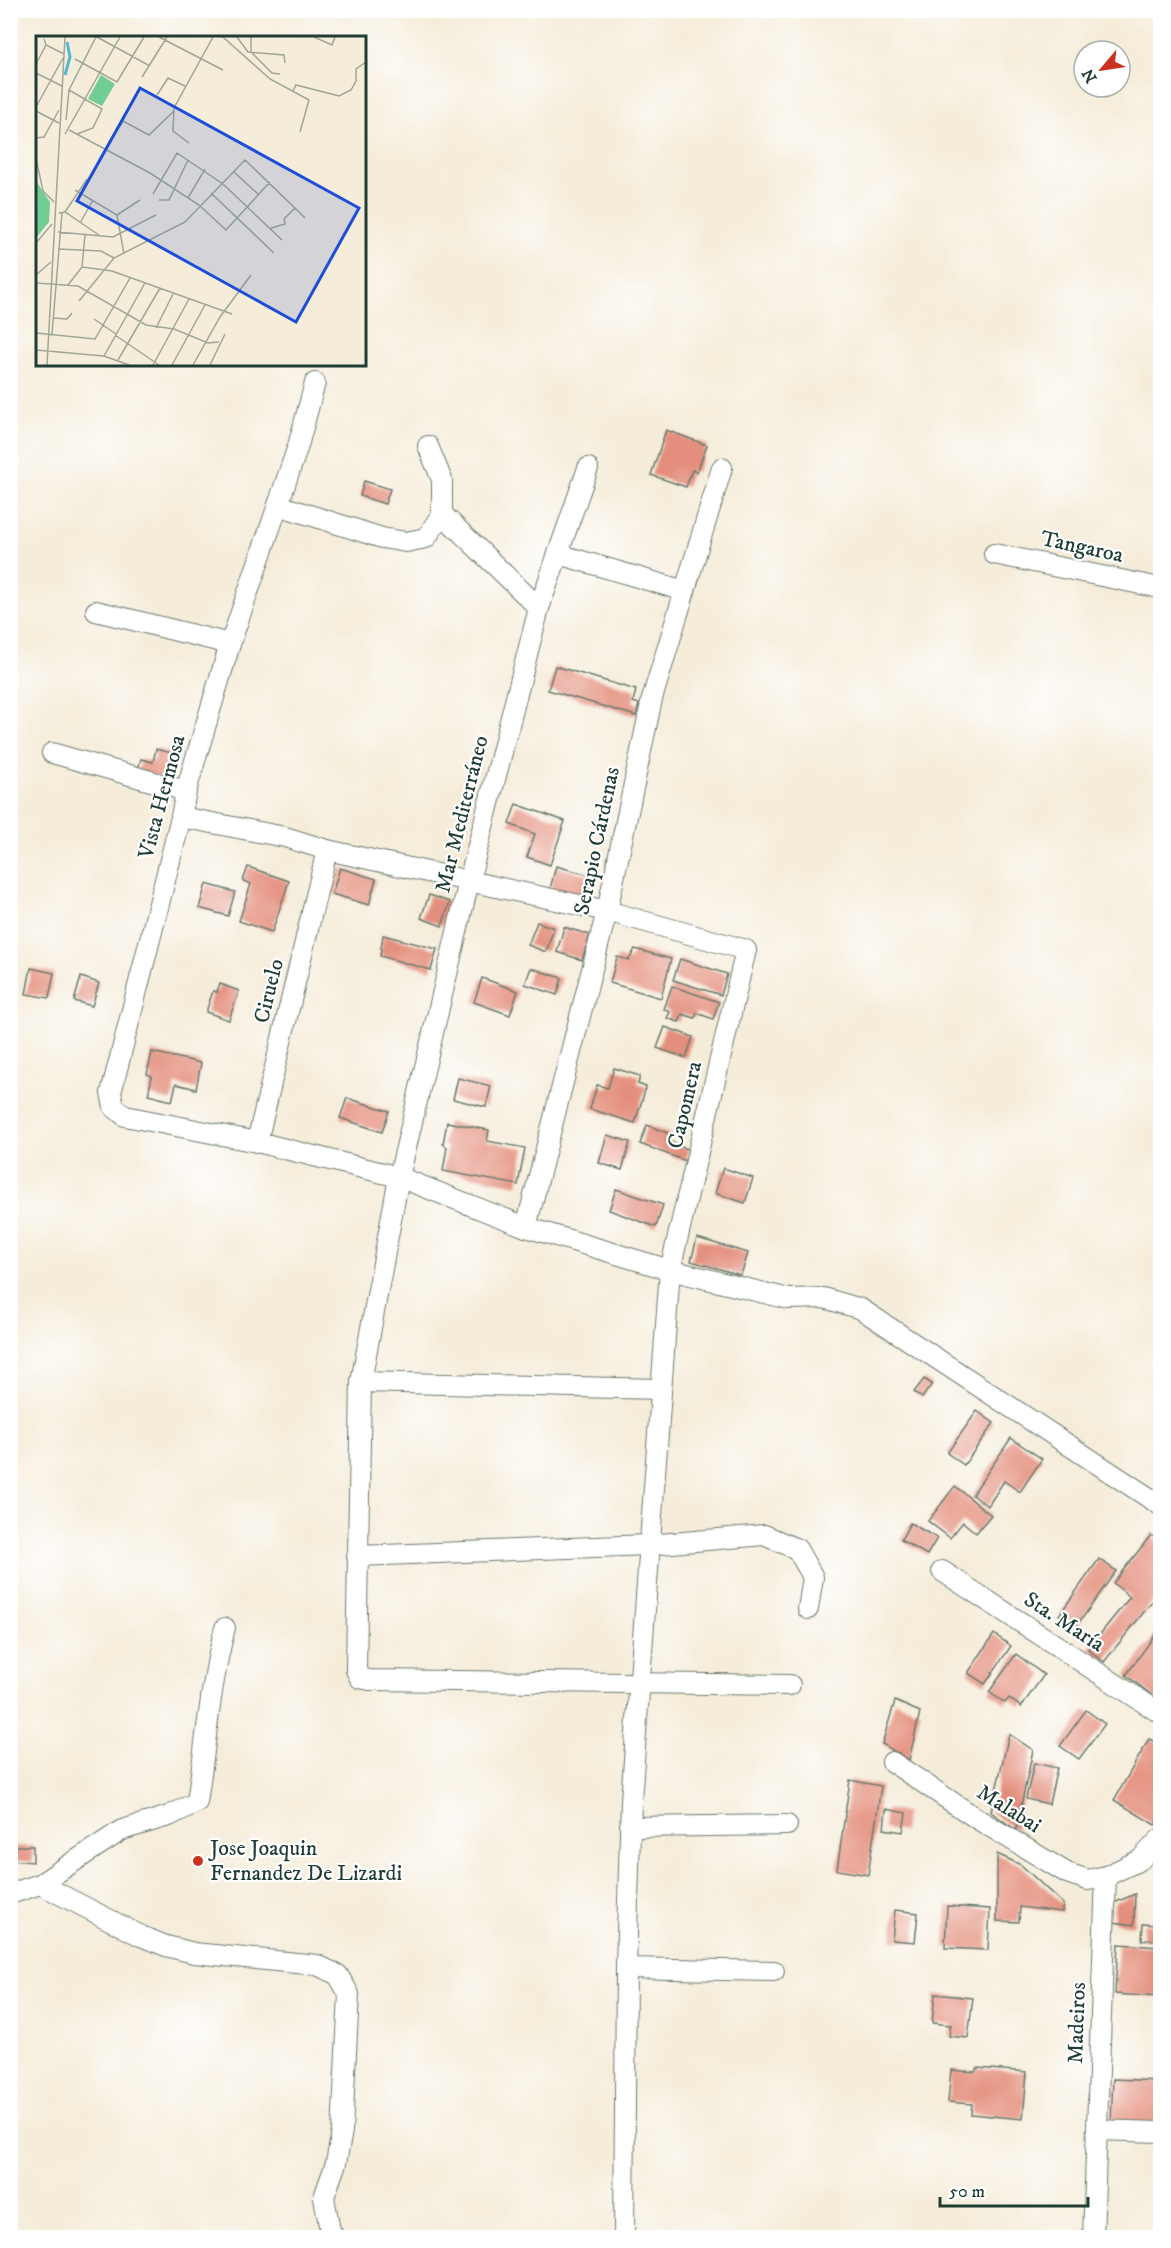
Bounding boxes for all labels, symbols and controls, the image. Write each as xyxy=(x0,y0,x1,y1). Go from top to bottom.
inset map xyxy=(36,36,366,366)
north arrow xyxy=(1072,39,1132,99)
text: N xyxy=(1078,65,1102,86)
street label: Tangaroa xyxy=(1038,525,1126,569)
street label: Vista Hermosa xyxy=(132,731,192,863)
street label: Mar Mediterráneo xyxy=(429,733,495,895)
street label: Serapio Cárdenas xyxy=(568,765,626,917)
street label: Ciruelo xyxy=(248,956,290,1026)
street label: Capomera xyxy=(662,1058,708,1151)
street label: Sta. María xyxy=(1019,1586,1110,1658)
street label: Malabai xyxy=(972,1779,1046,1839)
place label: Jose Joaquin Fernandez De Lizardi xyxy=(208,1835,402,1887)
marker: Jose Joaquin Fernandez De Lizardi xyxy=(191,1854,205,1868)
street label: Madeiros xyxy=(1062,1982,1092,2064)
scale bar xyxy=(940,2170,1088,2208)
text: 50 m xyxy=(949,2181,985,2203)

